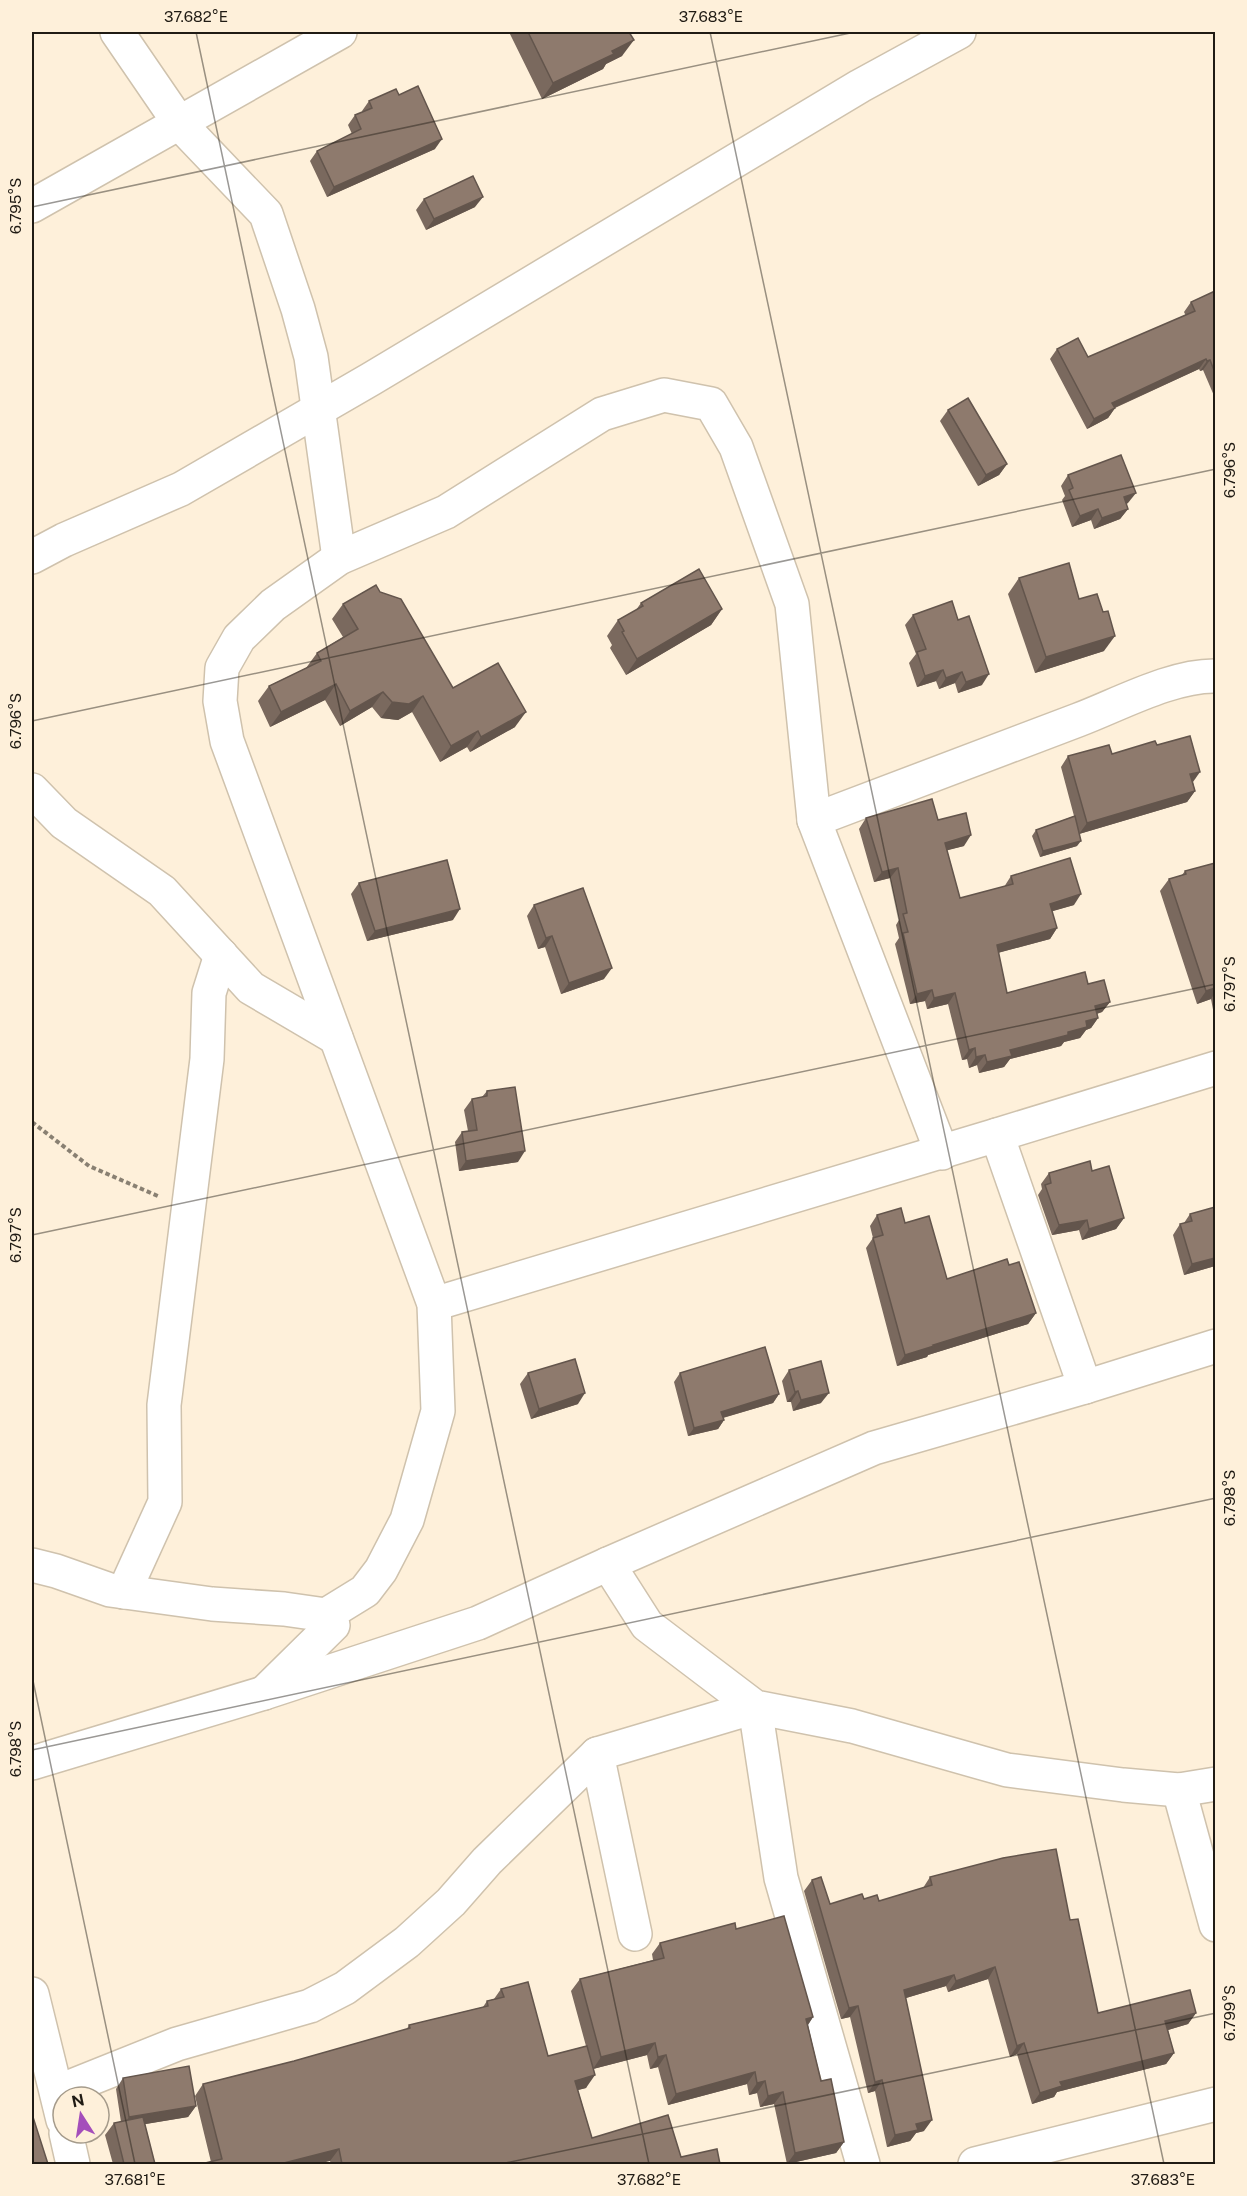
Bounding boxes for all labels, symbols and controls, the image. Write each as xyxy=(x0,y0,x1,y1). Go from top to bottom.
text: 37.682°E xyxy=(164,8,228,25)
text: 37.683°E xyxy=(679,8,743,25)
text: 6.795°S xyxy=(7,178,24,234)
text: 6.796°S xyxy=(1221,442,1238,498)
text: 6.796°S xyxy=(7,693,24,749)
text: 6.797°S xyxy=(1221,956,1238,1012)
text: 6.797°S xyxy=(7,1207,24,1263)
text: 6.798°S xyxy=(1221,1470,1238,1526)
text: 6.798°S xyxy=(7,1721,24,1777)
text: 6.799°S xyxy=(1221,1985,1238,2041)
north arrow xyxy=(51,2085,111,2145)
text: N xyxy=(70,2090,86,2111)
text: 37.681°E xyxy=(104,2171,166,2188)
text: 37.682°E xyxy=(617,2171,681,2188)
text: 37.683°E xyxy=(1131,2171,1195,2188)

